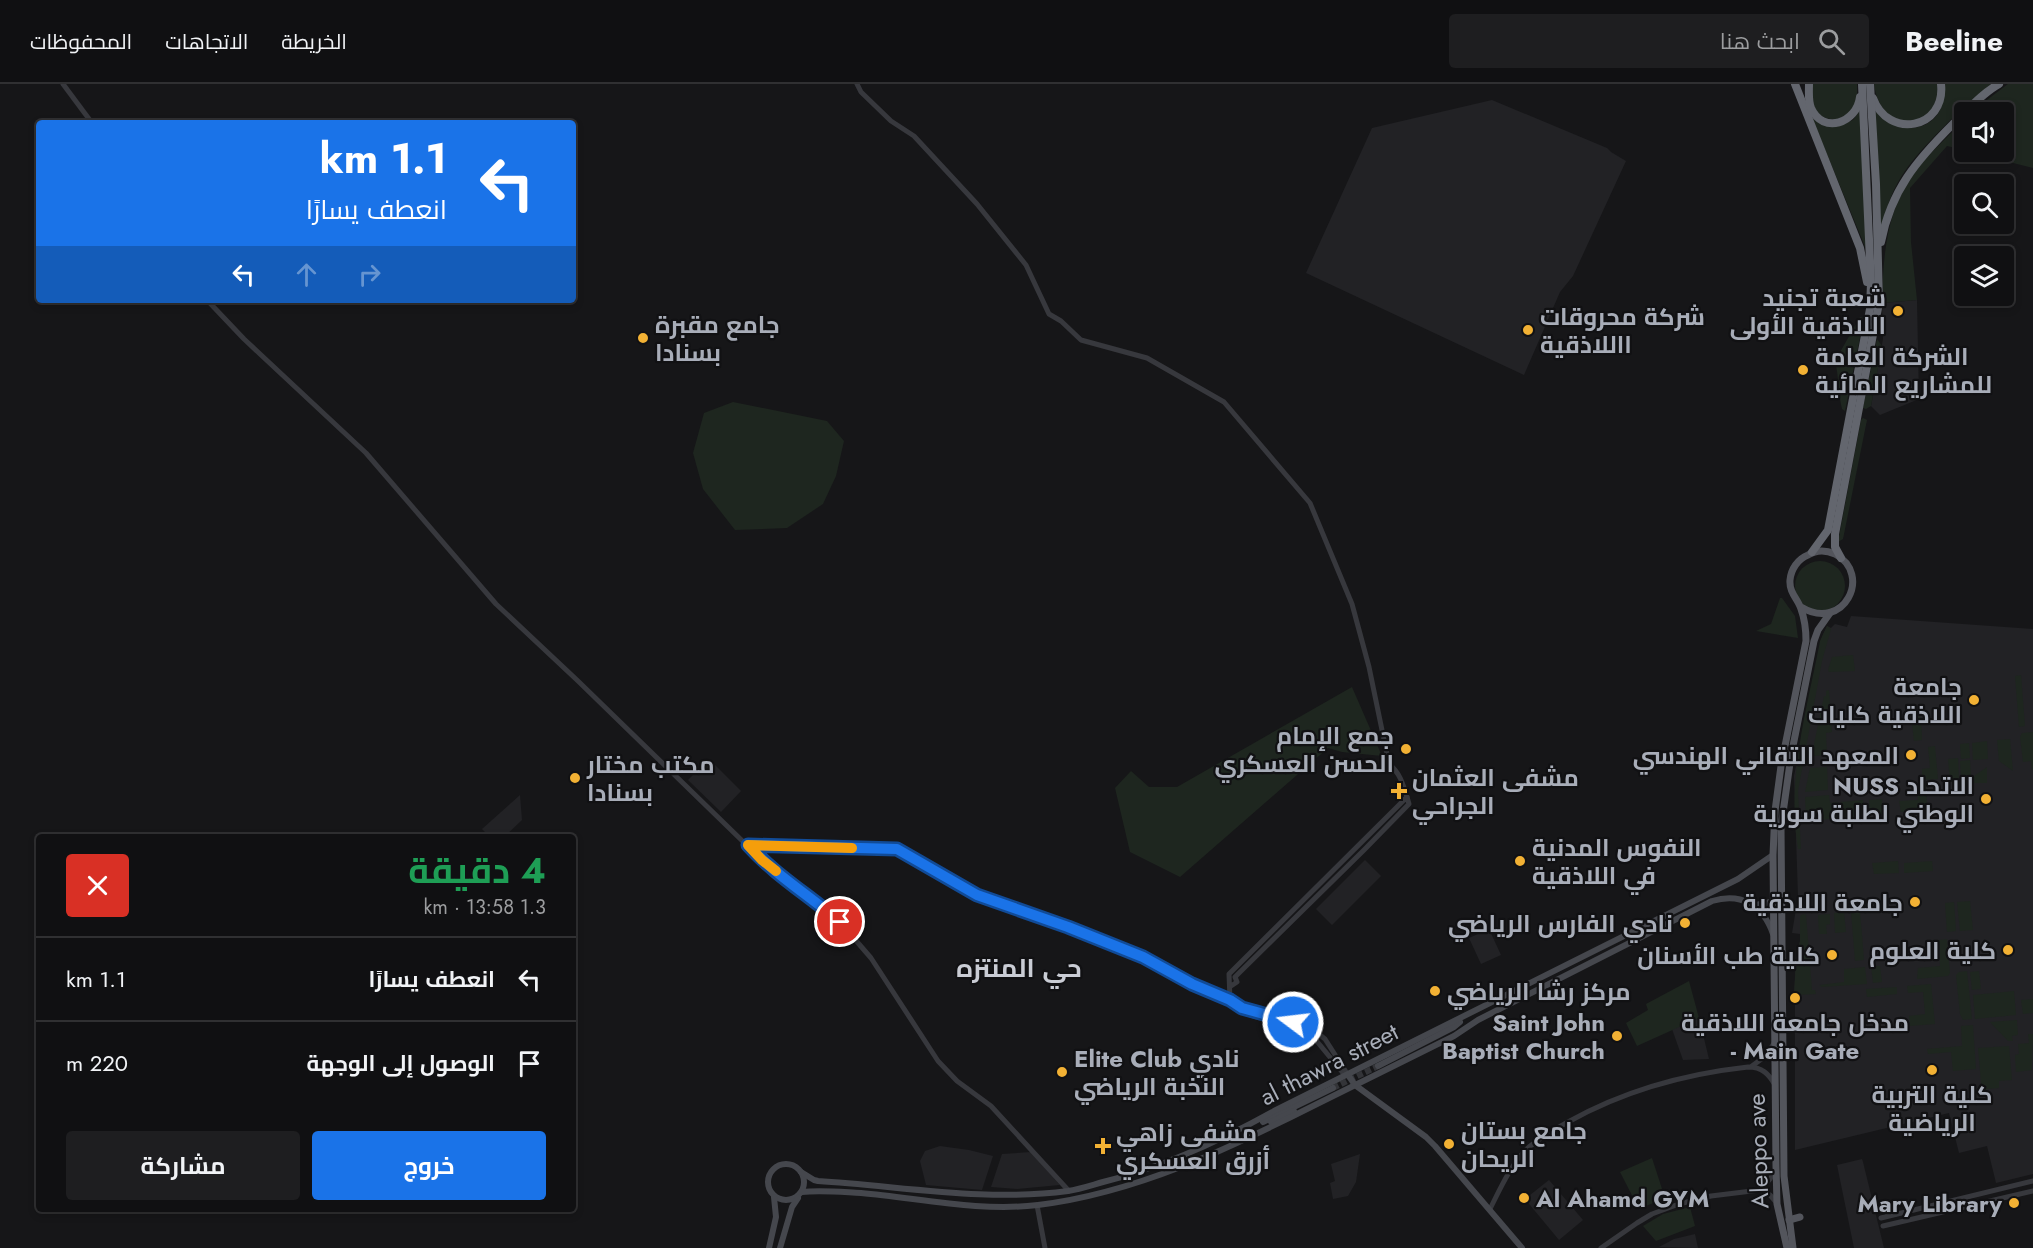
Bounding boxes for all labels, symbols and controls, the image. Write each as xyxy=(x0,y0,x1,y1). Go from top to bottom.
search box xyxy=(1449,14,1869,68)
text: Beeline xyxy=(1905,21,2003,62)
text: ابحث هنا xyxy=(1720,25,1800,57)
icon: search xyxy=(1815,25,1848,58)
text: المحفوظات xyxy=(30,27,132,57)
text: الاتجاهات xyxy=(165,27,248,57)
text: الخريطة xyxy=(281,27,347,57)
map controls xyxy=(1954,102,2014,306)
button: sound xyxy=(1954,102,2014,162)
text: 1.1 km xyxy=(319,128,447,189)
icon: left xyxy=(468,144,546,222)
button: search xyxy=(1954,174,2014,234)
text: انعطف يسارًا xyxy=(306,190,447,229)
button: layers xyxy=(1954,246,2014,306)
icon: left xyxy=(227,258,260,291)
icon: ahead xyxy=(290,258,323,291)
icon: right xyxy=(353,258,386,291)
place label: شعبة تجنيد اللاذقية الأولى xyxy=(1730,280,1886,343)
place label: شركة محروقات االلاذقية xyxy=(1540,299,1705,362)
marker: شعبة تجنيد اللاذقية الأولى xyxy=(1891,304,1905,318)
place label: جامع مقبرة بسنادا xyxy=(655,307,780,370)
marker: شركة محروقات االلاذقية xyxy=(1521,323,1535,337)
marker: جامع مقبرة بسنادا xyxy=(636,331,650,345)
place label: الشركة العامة للمشاريع المائية xyxy=(1815,339,1992,402)
marker: الشركة العامة للمشاريع المائية xyxy=(1796,363,1810,377)
place label: جامعة اللاذقية كليات xyxy=(1808,669,1962,732)
marker: جامعة اللاذقية كليات xyxy=(1967,693,1981,707)
place label: جمع الإمام الحسن العسكري xyxy=(1215,718,1394,783)
place label: المعهد التقاني الهندسي xyxy=(1633,738,1899,775)
marker: جمع الإمام الحسن العسكري xyxy=(1399,742,1413,756)
place label: مكتب مختار بسنادا xyxy=(586,747,715,810)
marker: المعهد التقاني الهندسي xyxy=(1904,748,1918,762)
place label: مشفى العثمان الجراحي xyxy=(1412,760,1579,825)
place label: NUSS الاتحاد الوطني لطلبة سورية xyxy=(1753,768,1974,833)
marker: مكتب مختار بسنادا xyxy=(568,771,582,785)
marker: مشفى العثمان الجراحي xyxy=(1390,782,1408,800)
marker: NUSS الاتحاد الوطني لطلبة سورية xyxy=(1979,792,1993,806)
place label: النفوس المدنية في اللاذقية xyxy=(1532,830,1702,895)
text: 4 دقيقة xyxy=(408,844,546,896)
button: close xyxy=(66,854,129,917)
marker: النفوس المدنية في اللاذقية xyxy=(1513,854,1527,868)
place label: جامعة اللاذقية xyxy=(1743,885,1903,920)
text: 1.3 km · 13:58 xyxy=(424,893,546,922)
marker: جامعة اللاذقية xyxy=(1908,895,1922,909)
pin xyxy=(814,896,865,947)
icon: arrive xyxy=(823,905,856,938)
place label: نادي الفارس الرياضي xyxy=(1448,906,1673,943)
marker: نادي الفارس الرياضي xyxy=(1678,916,1692,930)
place label: كلية العلوم xyxy=(1869,933,1996,968)
place label: كلية طب الأسنان xyxy=(1637,938,1820,973)
marker: كلية العلوم xyxy=(2001,943,2015,957)
marker: كلية طب الأسنان xyxy=(1825,948,1839,962)
district label: حي المنتزه xyxy=(956,949,1082,989)
text: 1.1 km xyxy=(66,963,126,995)
text: انعطف يسارًا xyxy=(368,963,495,995)
icon: left xyxy=(513,963,546,996)
place label: مركز رشا الرياضي xyxy=(1447,974,1631,1010)
marker: مركز رشا الرياضي xyxy=(1428,984,1442,998)
position arrow xyxy=(1261,990,1325,1054)
marker: مدخل جامعة اللاذقية - Main Gate xyxy=(1788,991,1802,1005)
place label: Saint John Baptist Church xyxy=(1442,1005,1605,1068)
place label: مدخل جامعة اللاذقية - Main Gate xyxy=(1681,1005,1909,1068)
street label: al thawra street xyxy=(1254,1014,1404,1114)
marker: Saint John Baptist Church xyxy=(1610,1029,1624,1043)
place label: Elite Club نادي النخبة الرياضي xyxy=(1074,1041,1240,1105)
text: 220 m xyxy=(66,1047,128,1079)
text: الوصول إلى الوجهة xyxy=(307,1047,495,1079)
icon: arrive xyxy=(513,1047,546,1080)
marker: كلية التربية الرياضية xyxy=(1925,1063,1939,1077)
marker: Elite Club نادي النخبة الرياضي xyxy=(1055,1065,1069,1079)
place label: كلية التربية الرياضية xyxy=(1871,1077,1993,1140)
street label: Aleppo ave xyxy=(1738,1093,1778,1209)
place label: جامع بستان الريحان xyxy=(1461,1113,1587,1176)
place label: مشفى زاهي أزرق العسكري xyxy=(1116,1115,1270,1180)
button: مشاركة xyxy=(66,1131,300,1200)
button: خروج xyxy=(312,1131,546,1200)
marker: مشفى زاهي أزرق العسكري xyxy=(1094,1137,1112,1155)
marker: جامع بستان الريحان xyxy=(1442,1137,1456,1151)
place label: Al Ahamd GYM xyxy=(1535,1181,1709,1216)
place label: Mary Library xyxy=(1857,1186,2002,1221)
marker: Al Ahamd GYM xyxy=(1517,1191,1531,1205)
marker: Mary Library xyxy=(2007,1196,2021,1210)

